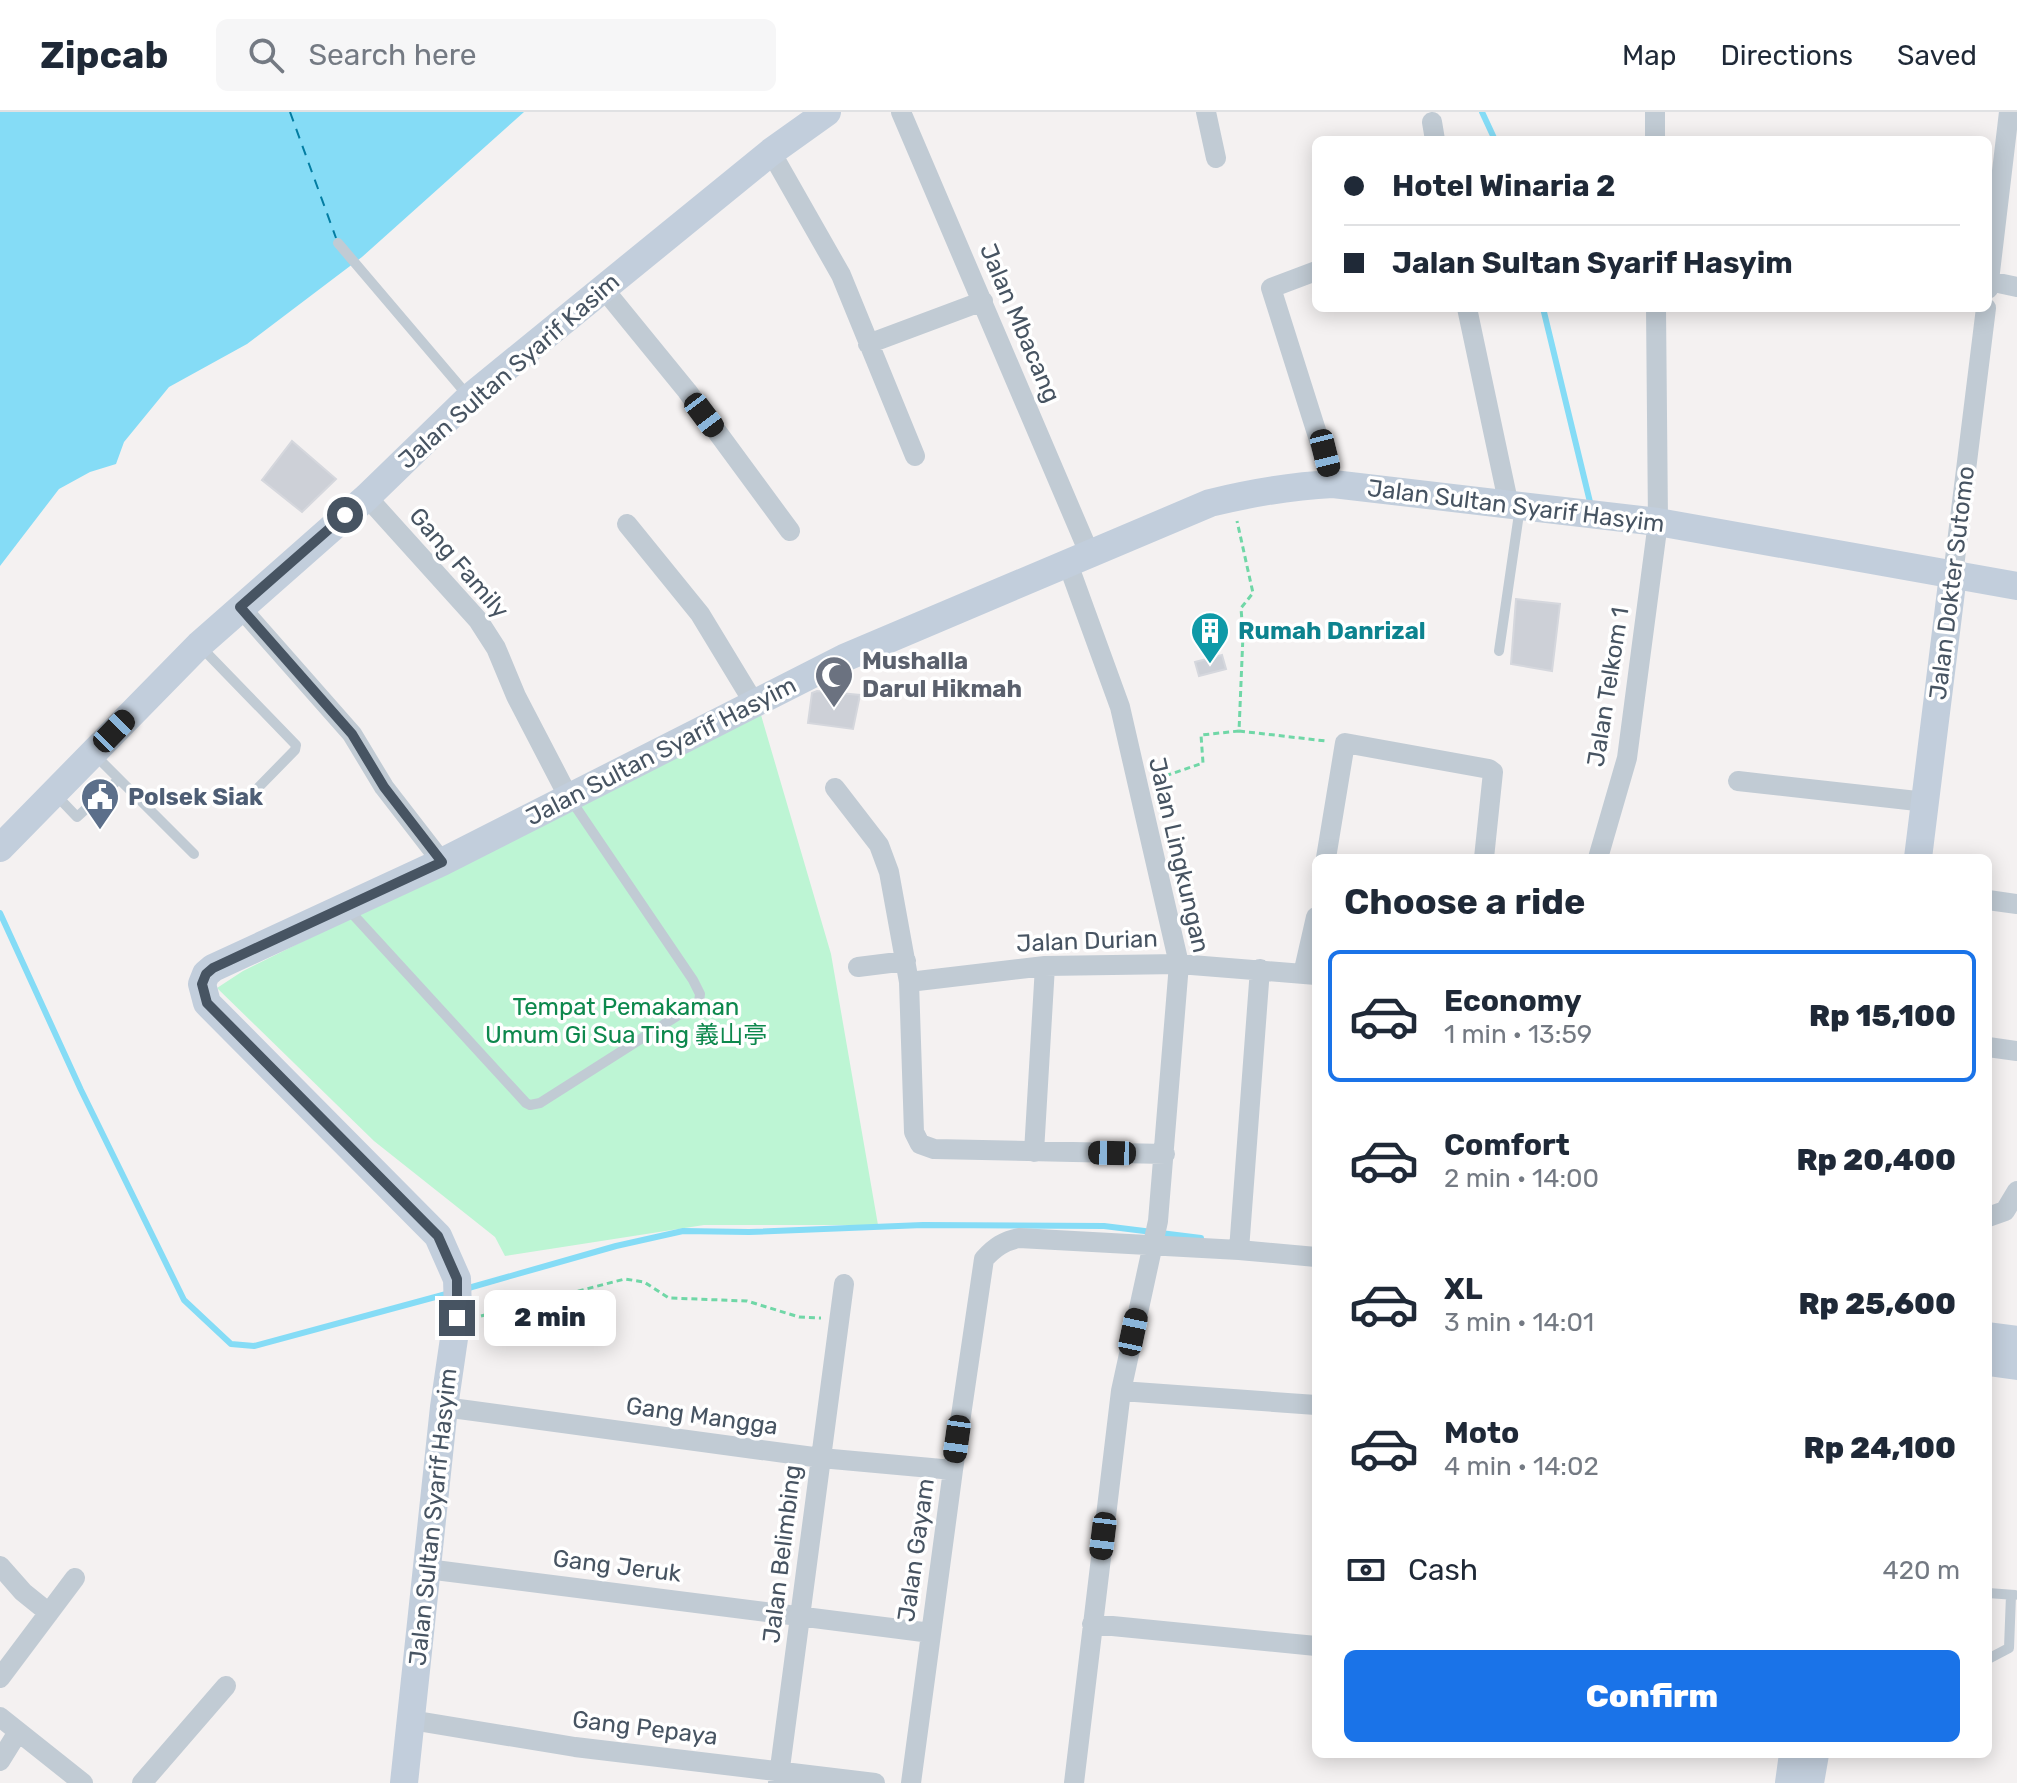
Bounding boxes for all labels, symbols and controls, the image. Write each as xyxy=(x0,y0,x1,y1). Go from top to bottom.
search box xyxy=(216,19,776,91)
text: Zipcab xyxy=(40,32,168,78)
icon: search xyxy=(244,33,288,77)
text: Search here xyxy=(308,37,477,73)
text: Map xyxy=(1622,39,1676,72)
text: Directions xyxy=(1720,39,1853,72)
text: Saved xyxy=(1897,39,1977,72)
text: Hotel Winaria 2 xyxy=(1392,168,1615,204)
street label: Jalan Mbacang xyxy=(974,239,1066,407)
text: Jalan Sultan Syarif Hasyim xyxy=(1392,245,1793,281)
street label: Jalan Sultan Syarif Kasim xyxy=(393,267,625,475)
car xyxy=(680,389,728,441)
car xyxy=(1308,427,1342,479)
street label: Jalan Dokter Sutomo xyxy=(1924,464,1980,702)
street label: Jalan Sultan Syarif Hasyim xyxy=(1366,474,1666,538)
route start xyxy=(327,497,363,533)
street label: Gang Family xyxy=(403,502,515,624)
street label: Jalan Telkom 1 xyxy=(1582,605,1634,769)
building icon: Rumah Danrizal xyxy=(1189,610,1231,665)
place label: Rumah Danrizal xyxy=(1238,617,1426,645)
place label: Mushalla Darul Hikmah xyxy=(862,647,1022,703)
mosque icon: Mushalla Darul Hikmah xyxy=(813,654,855,709)
street label: Jalan Sultan Syarif Hasyim xyxy=(521,671,801,831)
car xyxy=(89,705,139,757)
street label: Jalan Lingkungan xyxy=(1143,755,1215,955)
public building icon: Polsek Siak xyxy=(79,776,121,831)
place label: Polsek Siak xyxy=(128,783,263,811)
text: Choose a ride xyxy=(1344,880,1585,923)
street label: Jalan Durian xyxy=(1016,925,1158,957)
icon: car xyxy=(1348,980,1420,1052)
text: Economy xyxy=(1444,983,1582,1019)
park label: Tempat Pemakaman Umum Gi Sua Ting 義山亭 xyxy=(485,993,767,1049)
text: Rp 15,100 xyxy=(1809,998,1956,1034)
text: 1 min · 13:59 xyxy=(1444,1019,1592,1050)
icon: car xyxy=(1348,1124,1420,1196)
text: Comfort xyxy=(1444,1127,1570,1163)
car xyxy=(1088,1141,1136,1165)
text: Rp 20,400 xyxy=(1796,1142,1956,1178)
text: 2 min · 14:00 xyxy=(1444,1163,1599,1194)
icon: car xyxy=(1348,1268,1420,1340)
text: XL xyxy=(1444,1271,1483,1307)
text: Rp 25,600 xyxy=(1798,1286,1956,1322)
callout: 2 min xyxy=(485,1290,617,1346)
route end xyxy=(439,1300,475,1336)
text: 2 min xyxy=(514,1302,586,1333)
car xyxy=(1116,1306,1150,1358)
text: 3 min · 14:01 xyxy=(1444,1307,1594,1338)
street label: Jalan Sultan Syarif Hasyim xyxy=(403,1367,463,1667)
street label: Gang Mangga xyxy=(624,1391,780,1441)
icon: car xyxy=(1348,1412,1420,1484)
car xyxy=(942,1414,972,1464)
text: Moto xyxy=(1444,1415,1519,1451)
text: Rp 24,100 xyxy=(1803,1430,1956,1466)
text: 4 min · 14:02 xyxy=(1444,1451,1599,1482)
street label: Jalan Belimbing xyxy=(757,1463,807,1645)
street label: Jalan Gayam xyxy=(892,1476,940,1624)
car xyxy=(1088,1511,1118,1561)
street label: Gang Jeruk xyxy=(551,1544,683,1588)
icon: cash xyxy=(1344,1548,1388,1592)
text: Cash xyxy=(1408,1552,1478,1588)
text: 420 m xyxy=(1883,1555,1960,1586)
button: Confirm xyxy=(1344,1650,1960,1742)
street label: Gang Pepaya xyxy=(571,1705,719,1751)

